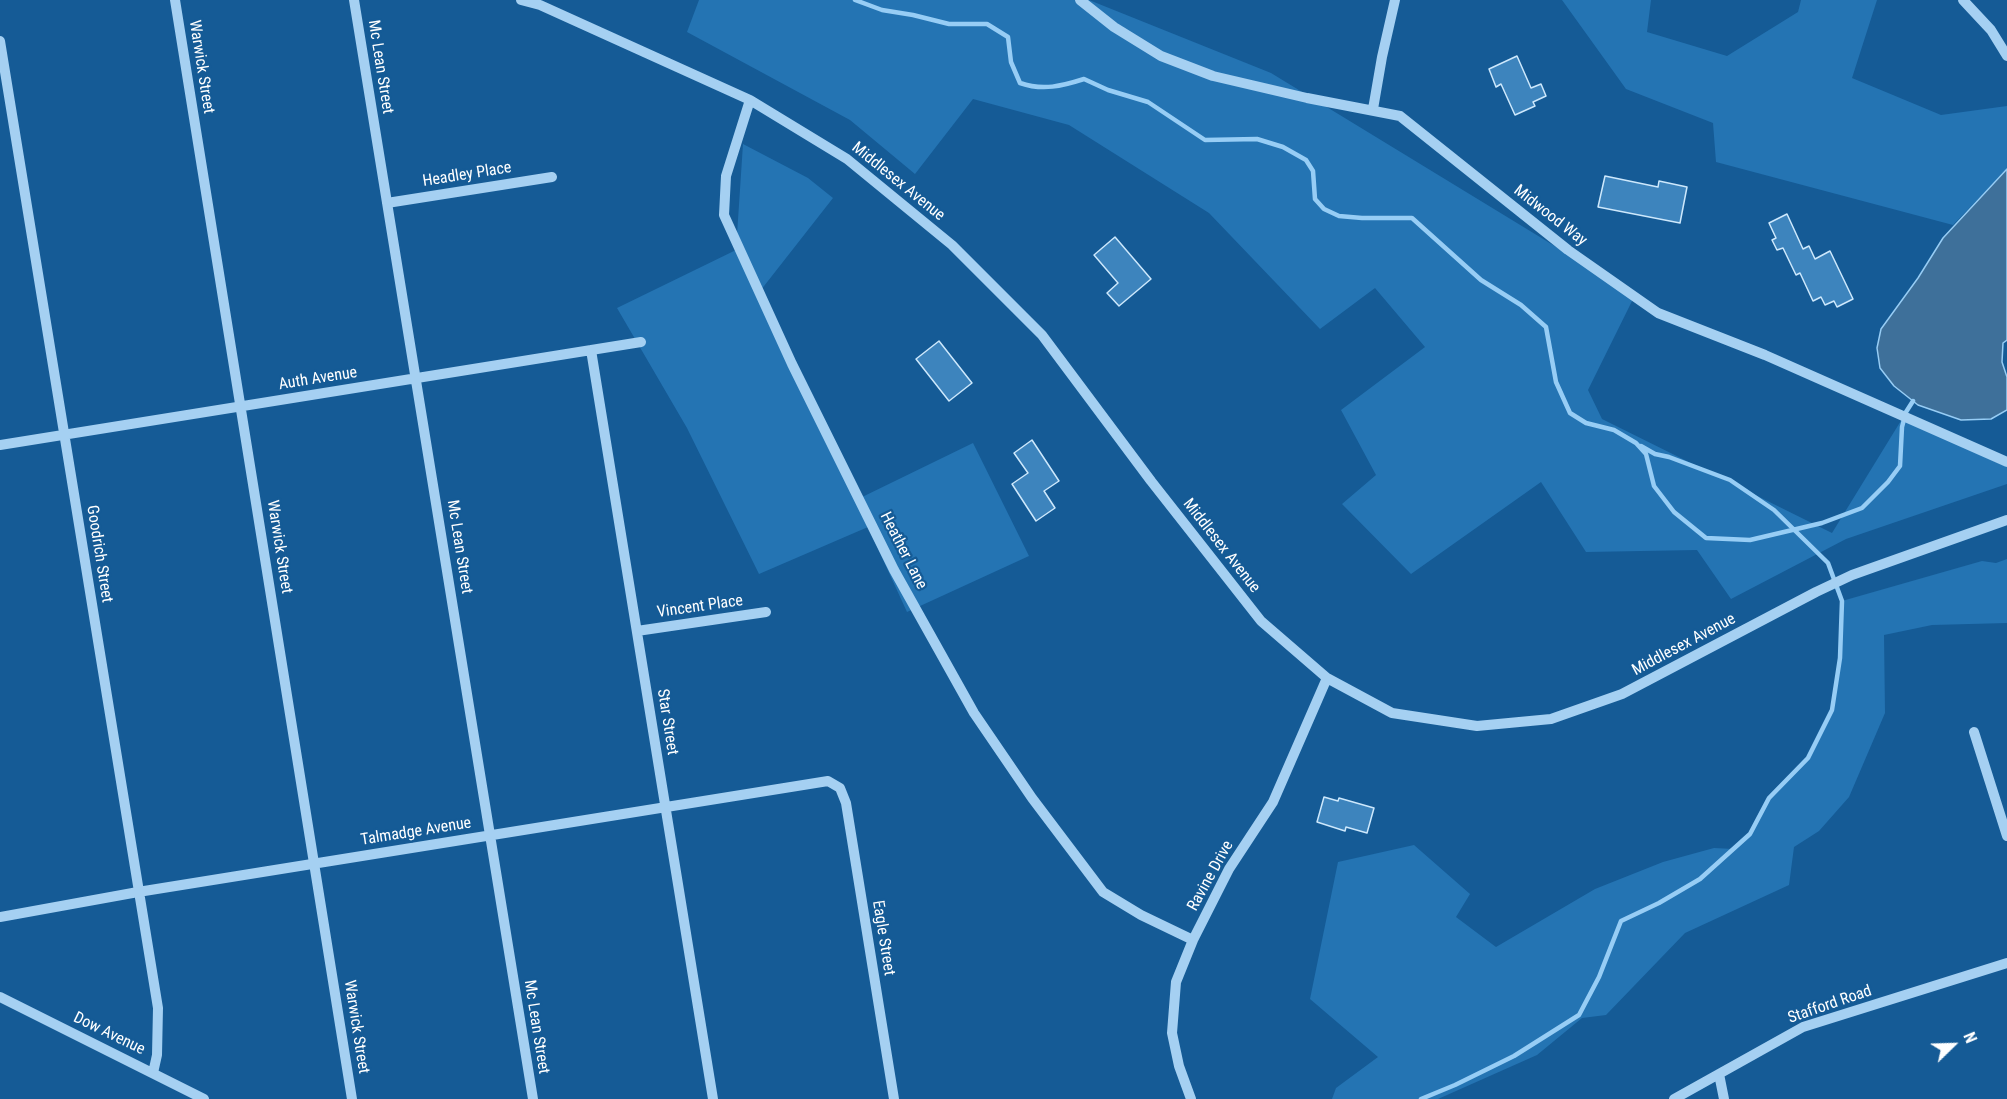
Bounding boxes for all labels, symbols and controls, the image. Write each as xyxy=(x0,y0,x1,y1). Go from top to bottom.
street label: Warwick Street xyxy=(184,19,218,115)
street label: Mc Lean Street xyxy=(363,19,397,115)
street label: Middlesex Avenue xyxy=(848,139,948,225)
street label: Headley Place xyxy=(421,159,513,191)
street label: Midwood Way xyxy=(1509,181,1591,251)
street label: Auth Avenue xyxy=(277,363,359,395)
street label: Middlesex Avenue xyxy=(1178,495,1264,597)
street label: Warwick Street xyxy=(262,499,296,595)
street label: Mc Lean Street xyxy=(442,499,476,595)
street label: Goodrich Street xyxy=(82,504,116,604)
street label: Heather Lane xyxy=(875,509,931,593)
street label: Vincent Place xyxy=(656,591,744,623)
street label: Middlesex Avenue xyxy=(1629,610,1739,680)
street label: Star Street xyxy=(652,688,682,756)
street label: Talmadge Avenue xyxy=(359,814,473,850)
street label: Ravine Drive xyxy=(1184,837,1238,915)
street label: Eagle Street xyxy=(868,899,898,977)
street label: Warwick Street xyxy=(339,979,373,1075)
street label: Mc Lean Street xyxy=(519,979,553,1075)
street label: Stafford Road xyxy=(1786,982,1874,1028)
street label: Dow Avenue xyxy=(70,1008,148,1060)
north arrow xyxy=(1923,1015,1983,1075)
text: N xyxy=(1959,1030,1981,1046)

